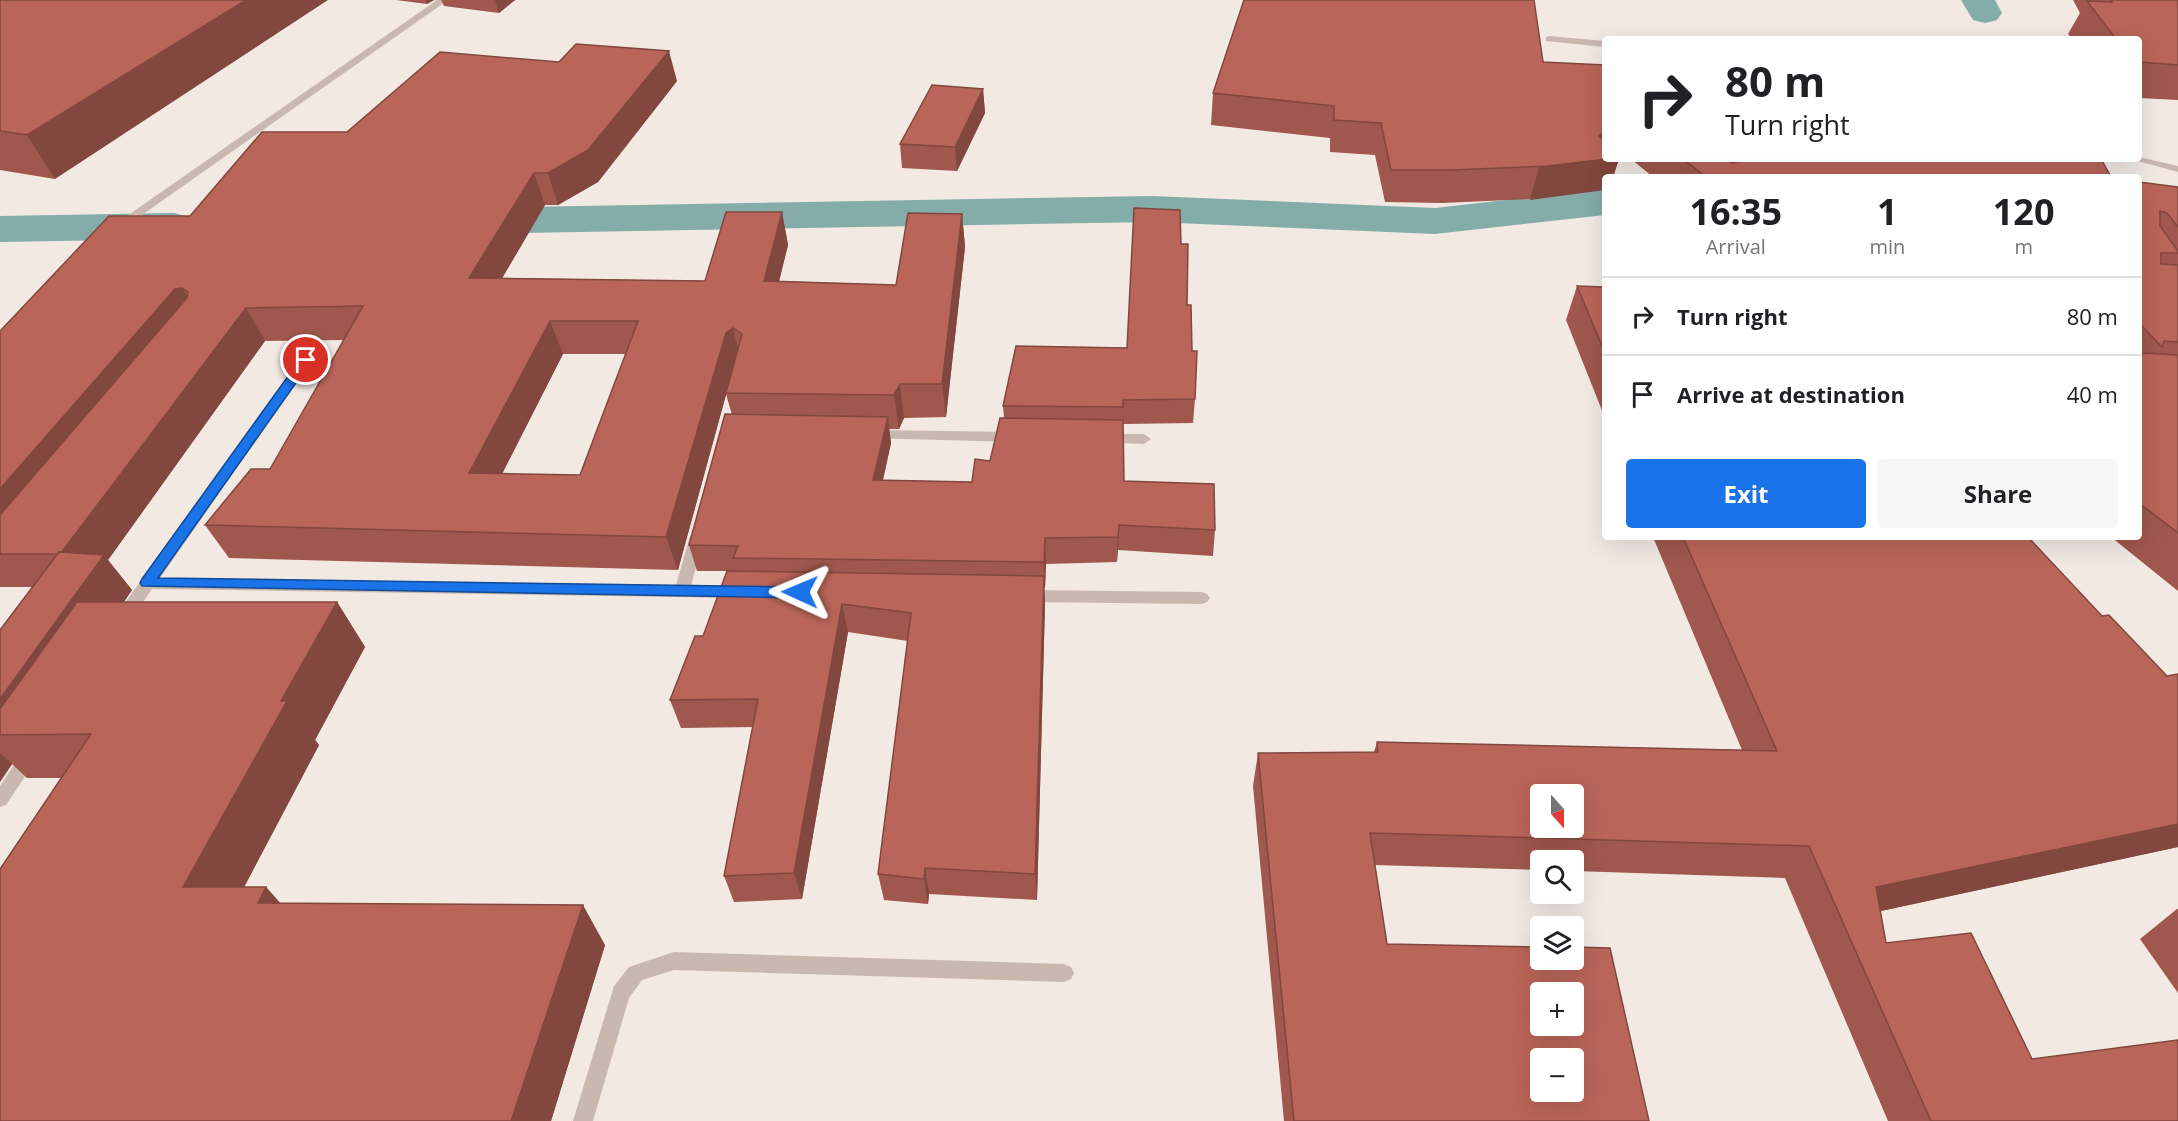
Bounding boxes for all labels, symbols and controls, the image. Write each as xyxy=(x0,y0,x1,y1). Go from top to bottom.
text: 80 m xyxy=(1725,52,1825,109)
icon: right xyxy=(1626,60,1704,138)
text: Turn right xyxy=(1725,106,1850,143)
text: 16:35 xyxy=(1689,187,1782,236)
text: 1 xyxy=(1877,187,1898,236)
text: 120 xyxy=(1993,187,2055,236)
text: Arrival xyxy=(1706,233,1766,260)
text: min xyxy=(1869,233,1905,260)
text: m xyxy=(2014,233,2033,260)
icon: right xyxy=(1626,300,1659,333)
text: Turn right xyxy=(1677,301,1788,331)
text: 80 m xyxy=(2067,301,2118,331)
pin xyxy=(280,334,331,385)
icon: arrive xyxy=(289,343,322,376)
icon: arrive xyxy=(1626,378,1659,411)
text: Arrive at destination xyxy=(1677,379,1905,409)
text: 40 m xyxy=(2067,379,2118,409)
button: Exit xyxy=(1626,459,1866,528)
button: Share xyxy=(1878,459,2118,528)
position arrow xyxy=(768,560,832,624)
north arrow xyxy=(1530,784,1584,838)
map controls xyxy=(1530,784,1584,1102)
button: search xyxy=(1530,850,1584,904)
button: layers xyxy=(1530,916,1584,970)
button: + xyxy=(1530,982,1584,1036)
button: − xyxy=(1530,1048,1584,1102)

